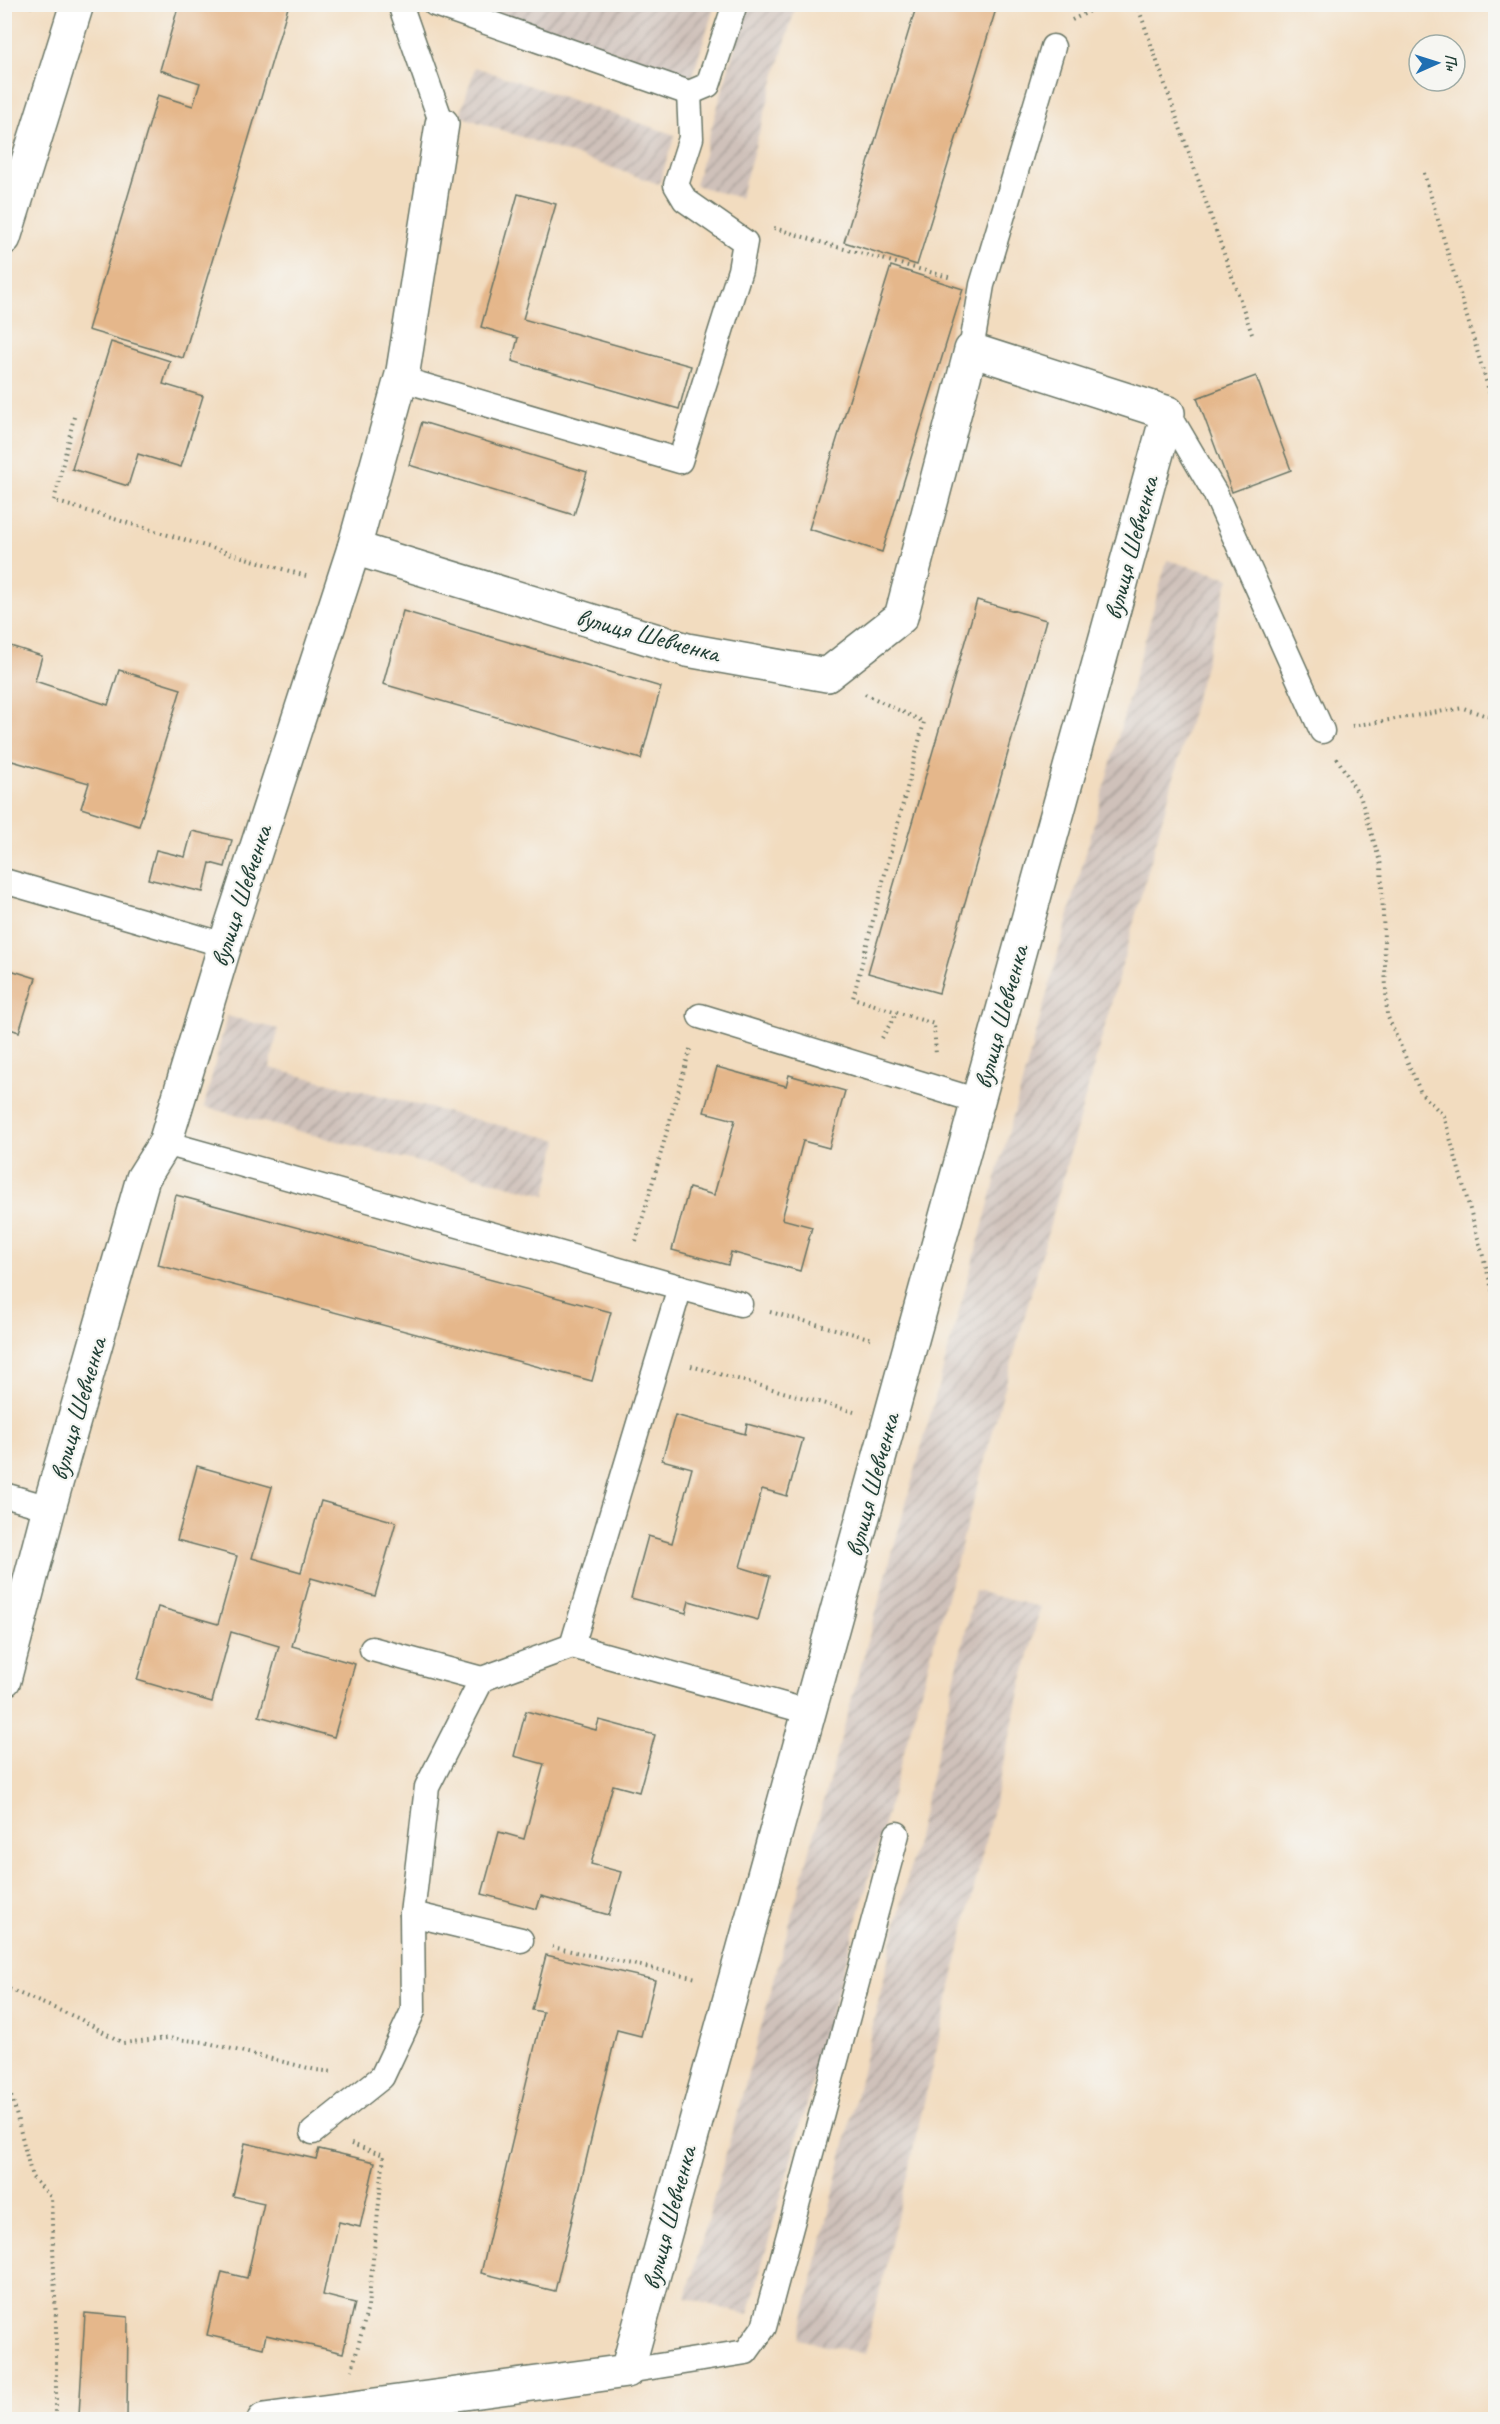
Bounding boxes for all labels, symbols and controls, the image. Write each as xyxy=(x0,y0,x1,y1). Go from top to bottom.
north arrow xyxy=(1407,33,1467,93)
text: Пн xyxy=(1441,53,1461,72)
street label: вулиця Шевченка xyxy=(1096,471,1167,623)
street label: вулиця Шевченка xyxy=(573,600,725,671)
street label: вулиця Шевченка xyxy=(203,819,280,971)
street label: вулиця Шевченка xyxy=(966,940,1037,1092)
street label: вулиця Шевченка xyxy=(42,1332,115,1484)
street label: вулиця Шевченка xyxy=(837,1408,908,1560)
street label: вулиця Шевченка xyxy=(634,2141,705,2293)

